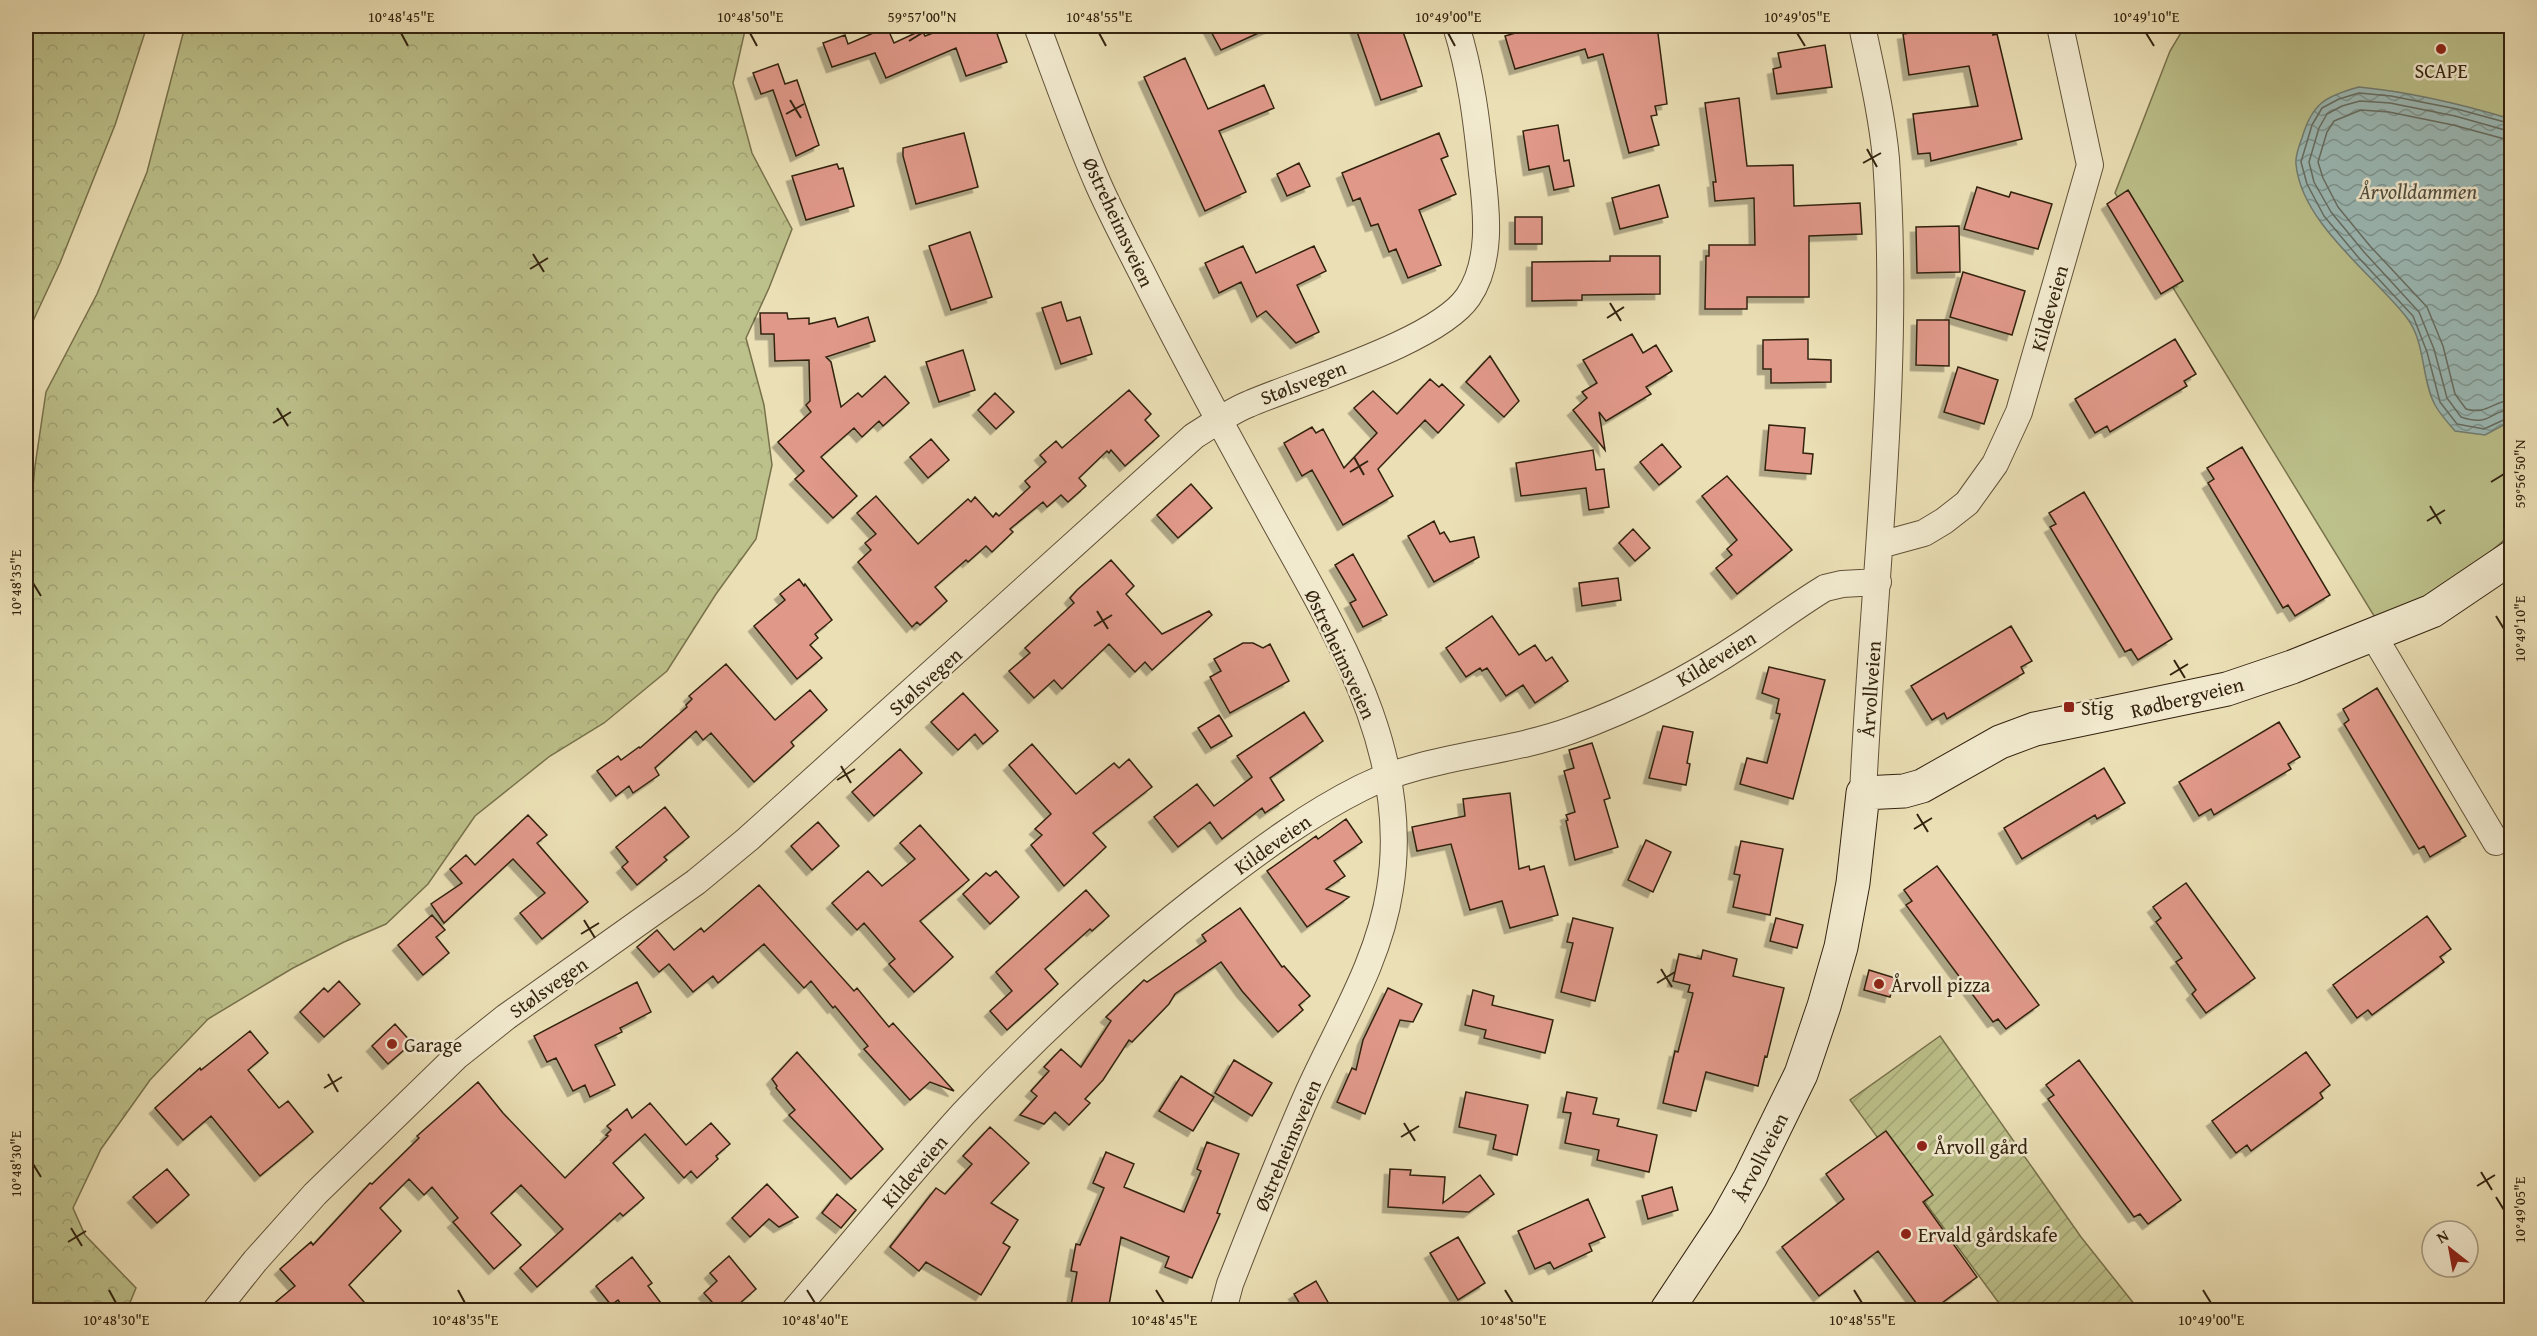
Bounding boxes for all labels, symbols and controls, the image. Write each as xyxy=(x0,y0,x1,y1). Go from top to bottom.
text: 10°48'45"E xyxy=(368,6,435,27)
text: 10°48'50"E xyxy=(717,6,784,27)
text: 59°57'00"N xyxy=(888,6,957,27)
text: 10°48'55"E xyxy=(1066,6,1133,27)
text: 10°49'00"E xyxy=(1415,6,1482,27)
text: 10°49'05"E xyxy=(1764,6,1831,27)
text: 10°49'10"E xyxy=(2113,6,2180,27)
marker: SCAPE xyxy=(2434,42,2448,56)
place label: SCAPE xyxy=(2414,56,2468,85)
street label: Østreheimsveien xyxy=(1076,152,1162,292)
water label: Årvolldammen xyxy=(2358,176,2477,207)
street label: Kildeveien xyxy=(2023,262,2075,354)
street label: Stølsvegen xyxy=(1256,352,1350,412)
text: 59°56'50"N xyxy=(2509,439,2530,508)
text: 10°48'35"E xyxy=(5,549,26,616)
street label: Østreheimsveien xyxy=(1298,584,1384,724)
text: 10°49'10"E xyxy=(2509,595,2530,662)
street label: Kildeveien xyxy=(1671,623,1761,693)
street label: Stølsvegen xyxy=(882,640,968,722)
street label: Årvollveien xyxy=(1852,640,1888,738)
street label: Rødbergveien xyxy=(2127,669,2247,725)
place label: Stig xyxy=(2081,693,2113,722)
marker: Stig xyxy=(2062,700,2076,714)
street label: Kildeveien xyxy=(1228,807,1316,881)
street label: Stølsvegen xyxy=(503,949,593,1025)
place label: Årvoll pizza xyxy=(1891,970,1991,999)
marker: Årvoll pizza xyxy=(1872,977,1886,991)
place label: Garage xyxy=(404,1030,462,1059)
marker: Garage xyxy=(385,1037,399,1051)
street label: Østreheimsveien xyxy=(1246,1075,1328,1215)
street label: Årvollveien xyxy=(1725,1107,1795,1207)
street label: Kildeveien xyxy=(874,1128,954,1214)
text: 10°48'30"E xyxy=(5,1130,26,1197)
place label: Årvoll gård xyxy=(1934,1132,2028,1161)
marker: Årvoll gård xyxy=(1915,1139,1929,1153)
text: 10°49'05"E xyxy=(2509,1176,2530,1243)
north arrow xyxy=(2420,1219,2480,1279)
place label: Ervald gårdskafe xyxy=(1918,1220,2058,1249)
text: N xyxy=(2432,1223,2453,1249)
marker: Ervald gårdskafe xyxy=(1899,1227,1913,1241)
text: 10°48'30"E xyxy=(83,1309,150,1330)
text: 10°48'35"E xyxy=(432,1309,499,1330)
text: 10°48'40"E xyxy=(782,1309,849,1330)
text: 10°48'45"E xyxy=(1131,1309,1198,1330)
text: 10°48'50"E xyxy=(1480,1309,1547,1330)
text: 10°48'55"E xyxy=(1829,1309,1896,1330)
text: 10°49'00"E xyxy=(2178,1309,2245,1330)

